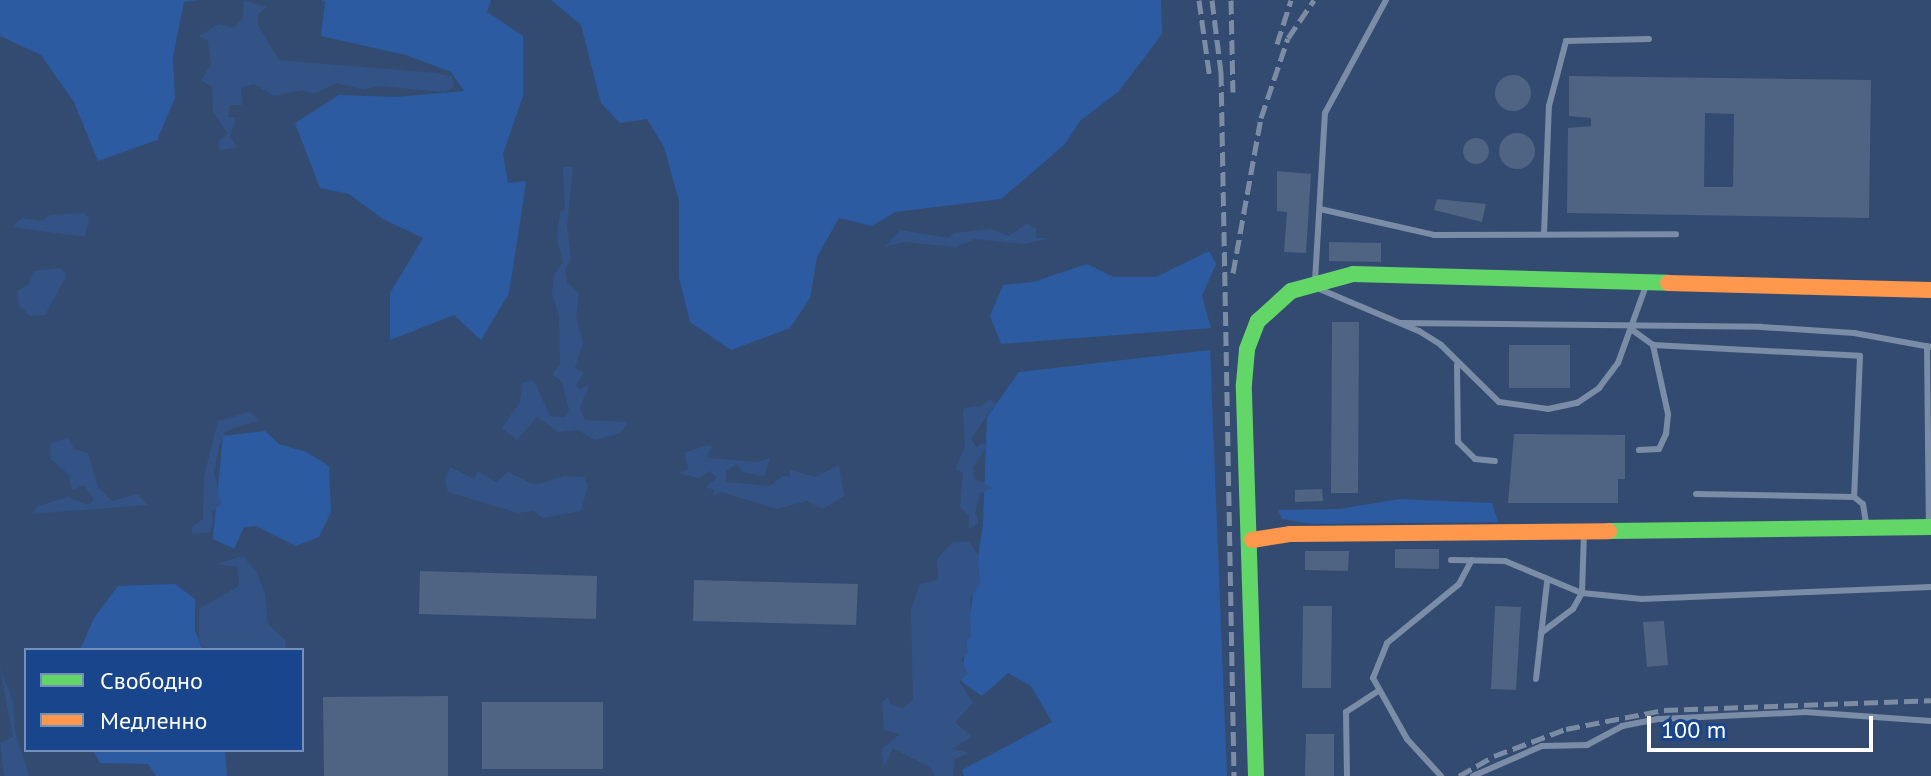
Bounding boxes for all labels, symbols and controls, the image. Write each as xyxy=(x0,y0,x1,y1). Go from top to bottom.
legend xyxy=(24,648,304,752)
text: Свободно xyxy=(100,665,203,696)
scale bar xyxy=(1651,700,1877,750)
text: Медленно xyxy=(100,705,207,736)
text: 100 m xyxy=(1661,714,1726,745)

